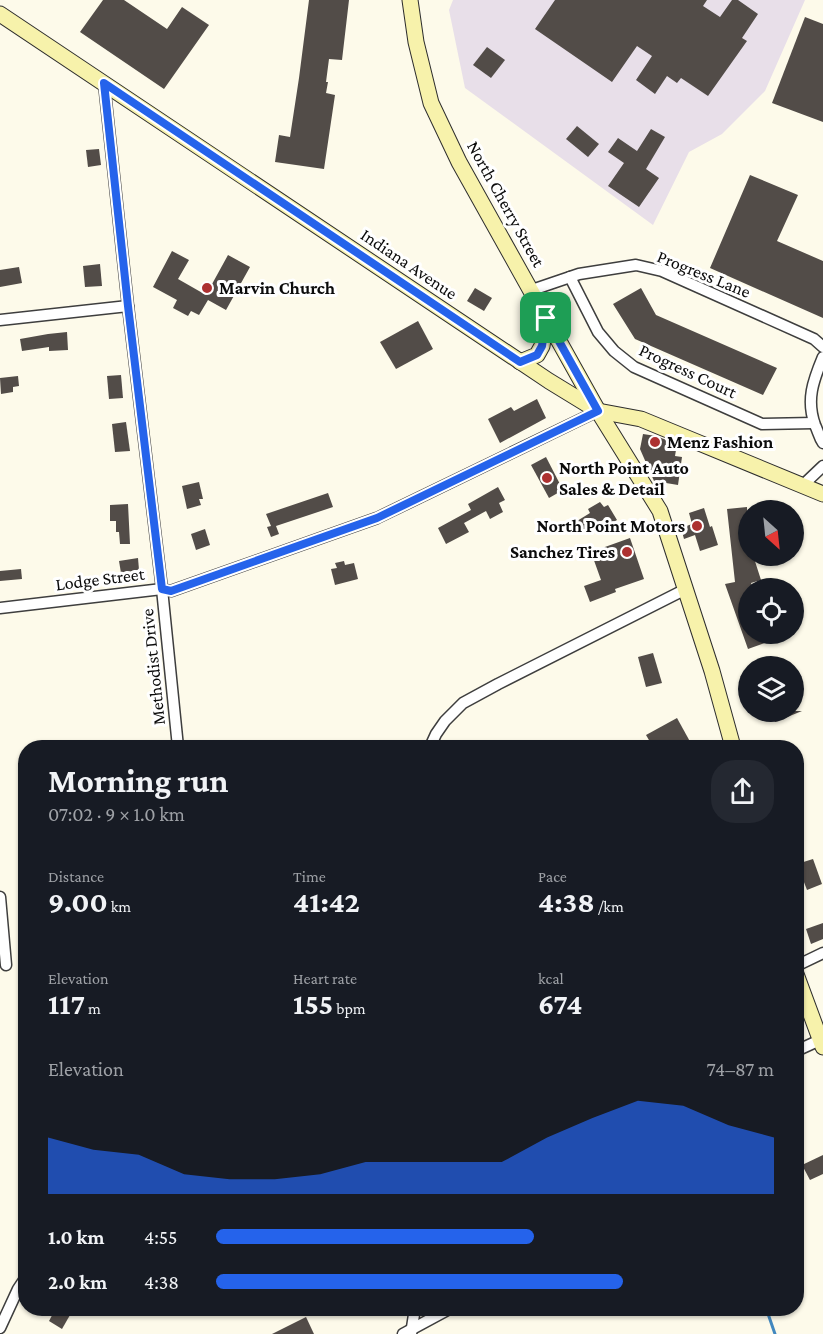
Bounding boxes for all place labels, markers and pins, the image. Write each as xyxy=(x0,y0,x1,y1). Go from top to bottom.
place label: Marvin Church xyxy=(219,278,336,298)
marker: Marvin Church xyxy=(200,281,214,295)
pin xyxy=(520,292,571,343)
place label: Menz Fashion xyxy=(667,432,774,452)
marker: Menz Fashion xyxy=(648,435,662,449)
place label: North Point Auto Sales & Detail xyxy=(559,458,689,499)
marker: North Point Auto Sales & Detail xyxy=(540,471,554,485)
place label: North Point Motors xyxy=(537,516,685,536)
marker: North Point Motors xyxy=(690,519,704,533)
place label: Sanchez Tires xyxy=(510,542,615,562)
marker: Sanchez Tires xyxy=(620,545,634,559)

